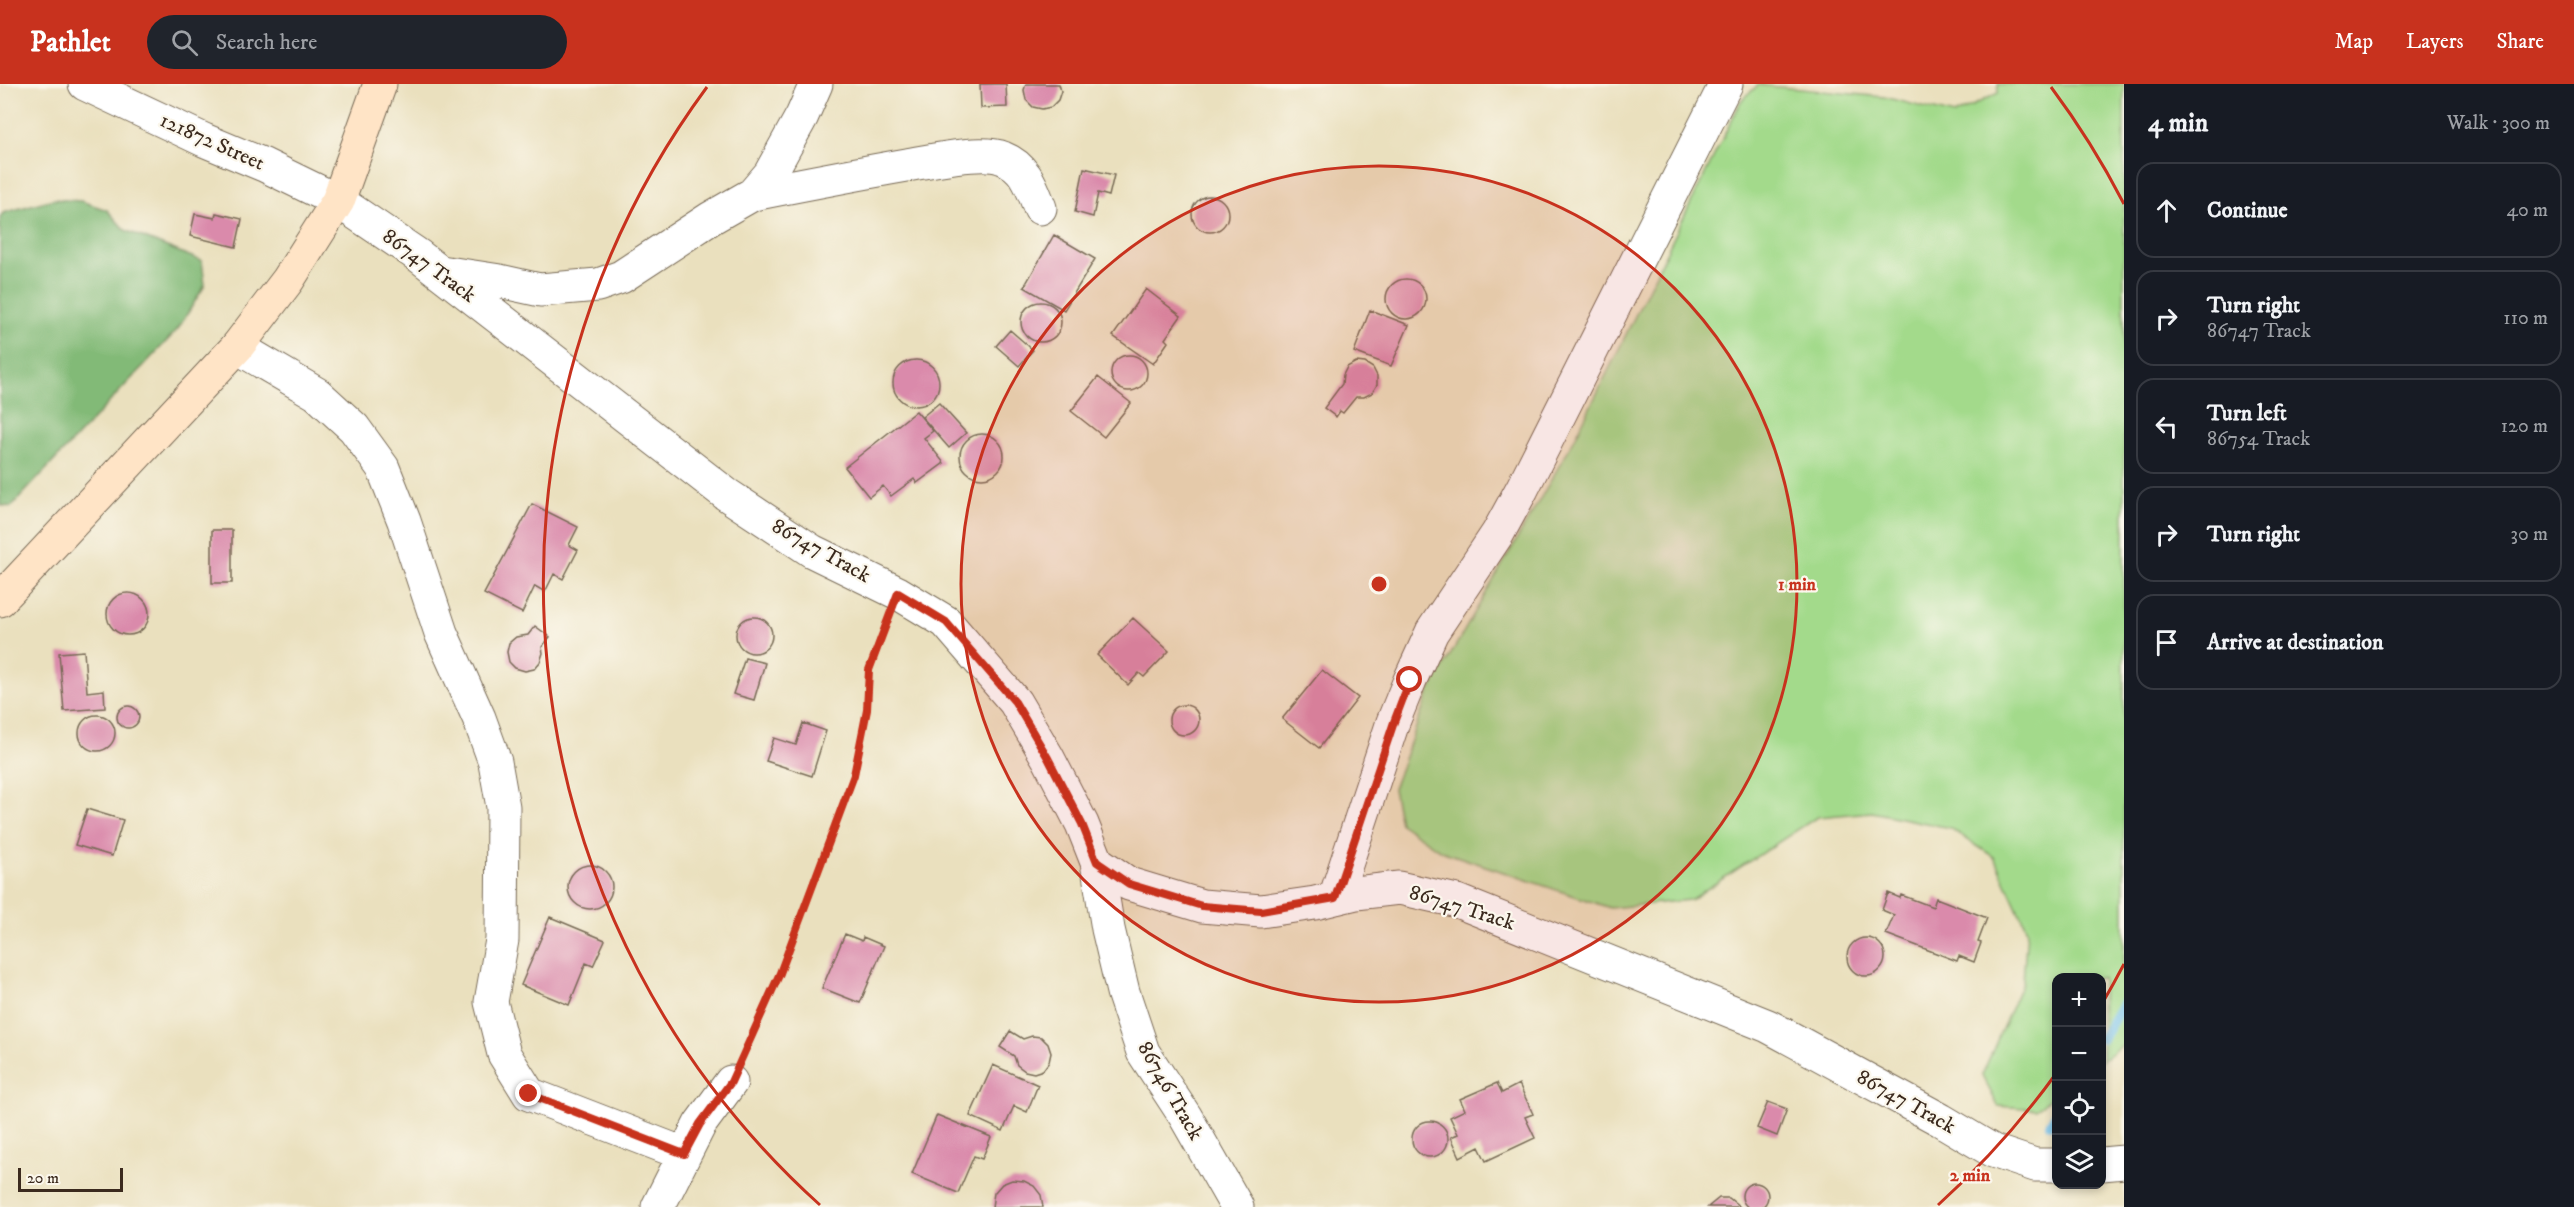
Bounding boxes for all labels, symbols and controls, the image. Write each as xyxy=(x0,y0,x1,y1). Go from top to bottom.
search box xyxy=(147,15,567,69)
text: Pathlet xyxy=(30,25,111,60)
icon: search xyxy=(168,26,201,59)
text: Search here xyxy=(216,29,317,56)
text: Map xyxy=(2334,29,2373,55)
text: Layers xyxy=(2406,29,2464,55)
text: Share xyxy=(2497,29,2544,55)
street label: 121872 Street xyxy=(156,107,269,177)
text: 4 min xyxy=(2148,107,2208,140)
text: Walk · 300 m xyxy=(2447,111,2550,136)
icon: ahead xyxy=(2150,194,2183,227)
text: Continue xyxy=(2207,197,2288,224)
text: 40 m xyxy=(2506,198,2548,223)
street label: 86747 Track xyxy=(377,223,481,309)
text: Turn right xyxy=(2207,292,2300,319)
icon: right xyxy=(2150,302,2183,335)
text: 110 m xyxy=(2503,306,2548,331)
text: 86747 Track xyxy=(2207,319,2311,344)
text: Turn left xyxy=(2207,400,2287,427)
icon: left xyxy=(2150,410,2183,443)
text: 120 m xyxy=(2501,414,2548,439)
text: 86754 Track xyxy=(2207,427,2310,452)
street label: 86747 Track xyxy=(767,513,876,589)
icon: right xyxy=(2150,518,2183,551)
text: Turn right xyxy=(2207,521,2300,548)
text: 30 m xyxy=(2510,522,2548,547)
centre of rings xyxy=(1369,574,1389,594)
text: 1 min xyxy=(1778,574,1817,596)
icon: arrive xyxy=(2150,626,2183,659)
text: Arrive at destination xyxy=(2207,629,2384,656)
route start xyxy=(1396,666,1422,692)
street label: 86747 Track xyxy=(1406,880,1519,937)
map controls xyxy=(2052,973,2106,1189)
button: + xyxy=(2052,973,2106,1027)
button: − xyxy=(2052,1027,2106,1081)
street label: 86746 Track xyxy=(1131,1037,1209,1145)
street label: 86747 Track xyxy=(1852,1064,1961,1140)
route end xyxy=(515,1080,541,1106)
button: locate xyxy=(2052,1081,2106,1135)
button: layers xyxy=(2052,1135,2106,1189)
scale bar xyxy=(18,1165,123,1192)
text: 2 min xyxy=(1950,1165,1991,1187)
text: 20 m xyxy=(27,1168,59,1188)

